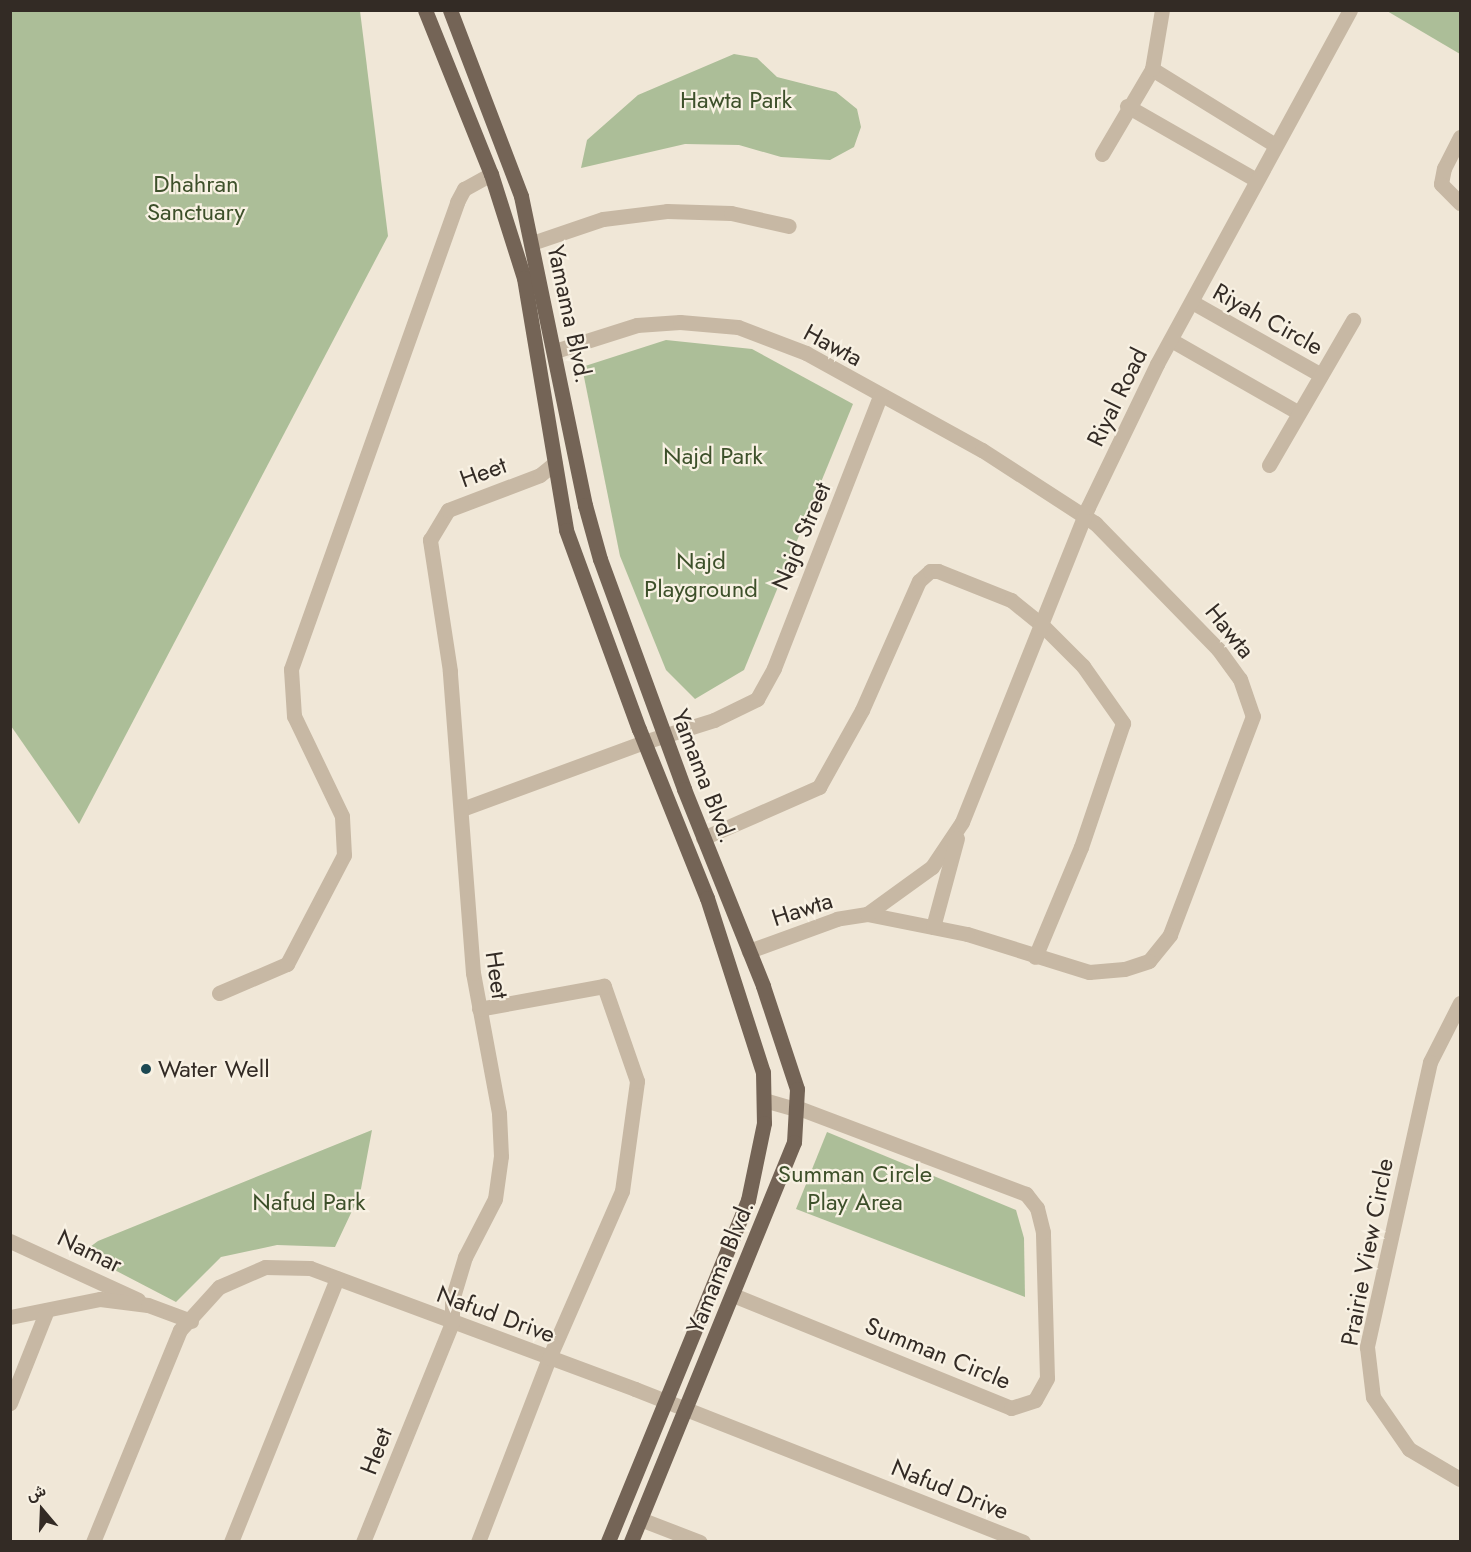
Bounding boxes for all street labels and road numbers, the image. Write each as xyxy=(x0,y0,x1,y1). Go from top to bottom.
street label: Yamama Blvd. xyxy=(541,242,599,386)
street label: Riyah Circle xyxy=(1208,277,1328,361)
street label: Hawta xyxy=(799,318,867,372)
street label: Riyal Road xyxy=(1081,343,1153,451)
street label: Heet xyxy=(456,450,510,494)
street label: Najd Street xyxy=(765,478,837,594)
street label: Hawta xyxy=(1199,598,1261,664)
street label: Yamama Blvd. xyxy=(665,705,743,847)
street label: Hawta xyxy=(768,886,836,932)
street label: Heet xyxy=(479,949,515,1001)
street label: Prairie View Circle xyxy=(1335,1156,1399,1348)
street label: Yamama Blvd. xyxy=(680,1196,760,1338)
street label: Namar xyxy=(53,1223,127,1279)
street label: Nafud Drive xyxy=(433,1279,559,1349)
street label: Summan Circle xyxy=(861,1311,1015,1395)
street label: Heet xyxy=(354,1424,398,1478)
street label: Nafud Drive xyxy=(887,1452,1013,1526)

